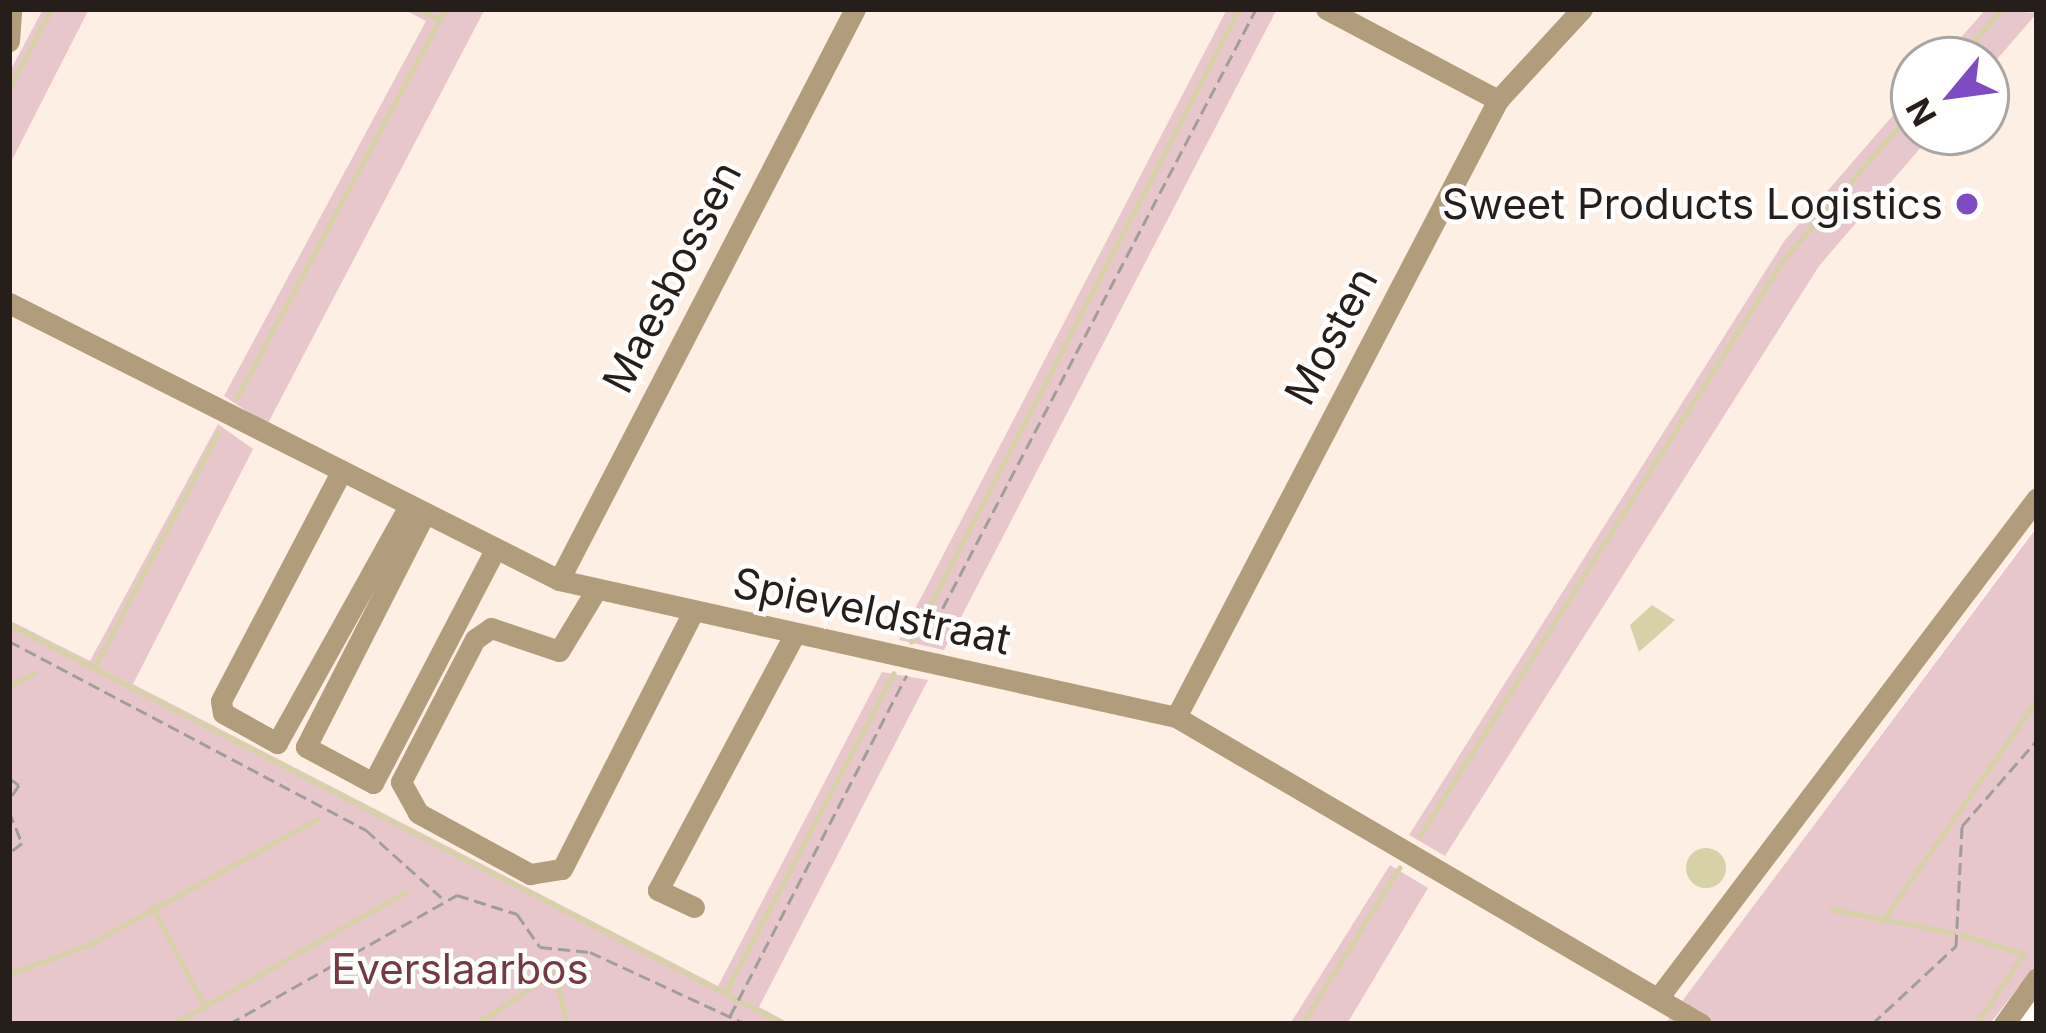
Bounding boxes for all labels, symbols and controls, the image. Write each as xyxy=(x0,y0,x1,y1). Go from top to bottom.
north arrow xyxy=(1890,36,2010,156)
text: N xyxy=(1898,91,1945,133)
street label: Maesbossen xyxy=(592,153,752,401)
place label: Sweet Products Logistics xyxy=(1442,179,1943,229)
marker: Sweet Products Logistics xyxy=(1954,191,1980,217)
street label: Mosten xyxy=(1274,259,1388,413)
street label: Spieveldstraat xyxy=(729,557,1015,665)
park label: Everslaarbos xyxy=(331,944,589,994)

